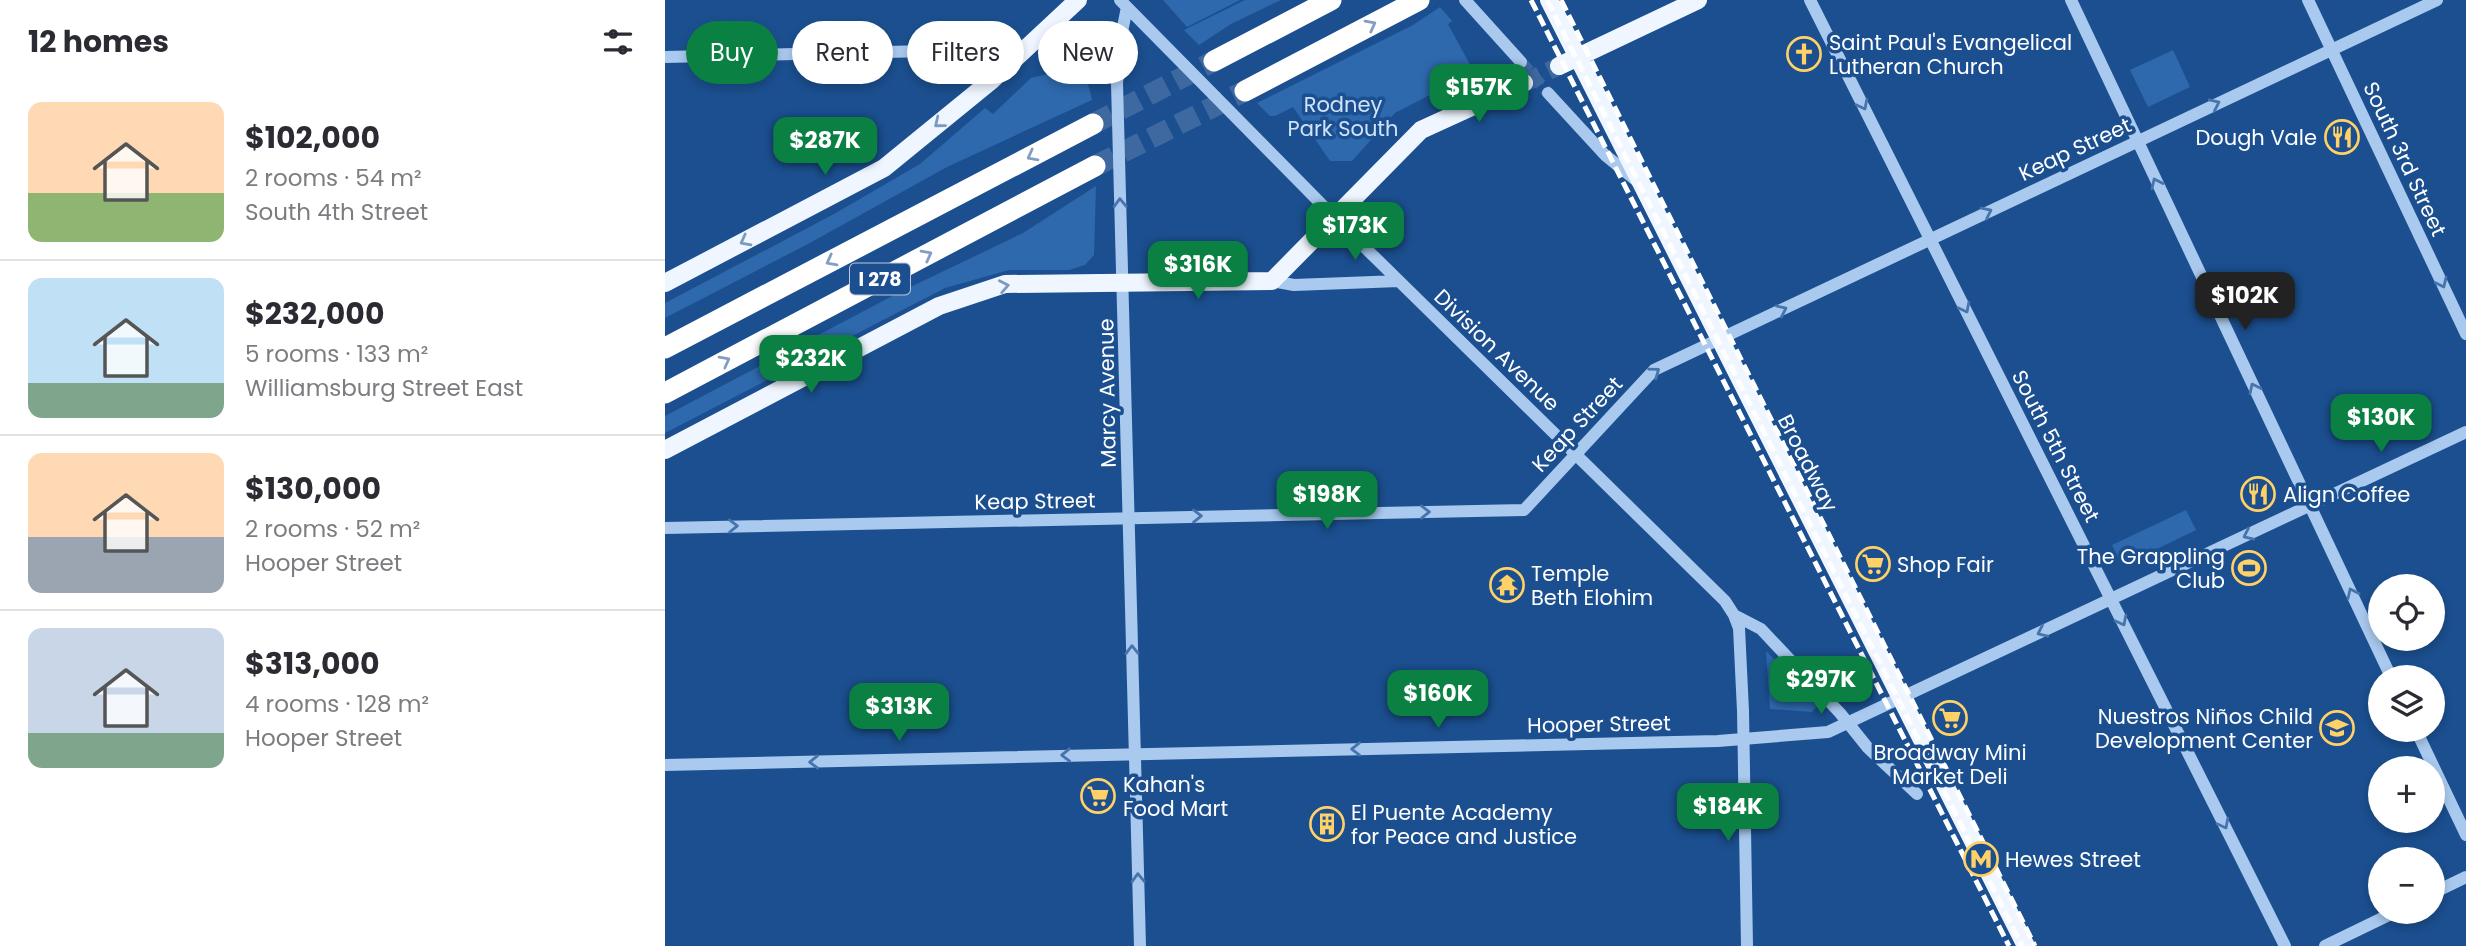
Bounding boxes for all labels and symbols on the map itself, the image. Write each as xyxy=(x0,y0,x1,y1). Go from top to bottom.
one-way arrow xyxy=(1364,20,1376,34)
place label: Saint Paul's Evangelical Lutheran Church xyxy=(1829,28,2072,81)
church icon: Saint Paul's Evangelical Lutheran Church xyxy=(1785,35,1823,73)
pin: $157K xyxy=(1430,64,1528,124)
street label: South 3rd Street xyxy=(2356,77,2454,241)
park label: Rodney Park South xyxy=(1288,90,1398,143)
one-way arrow xyxy=(1854,98,1868,110)
one-way arrow xyxy=(2208,99,2220,113)
street label: Keap Street xyxy=(2014,110,2136,188)
one-way arrow xyxy=(934,115,946,128)
pin: $287K xyxy=(776,118,874,177)
restaurant icon: Dough Vale xyxy=(2323,118,2361,156)
place label: Dough Vale xyxy=(2195,123,2317,152)
one-way arrow xyxy=(1027,148,1039,161)
one-way arrow xyxy=(2150,178,2164,190)
one-way arrow xyxy=(1112,197,1127,208)
pin: $173K xyxy=(1306,202,1404,262)
one-way arrow xyxy=(1980,207,1993,221)
one-way arrow xyxy=(740,233,752,246)
pin: $316K xyxy=(1149,242,1247,301)
one-way arrow xyxy=(919,249,932,263)
one-way arrow xyxy=(826,253,838,267)
road number: I 278 xyxy=(850,264,910,294)
pin: $102K xyxy=(2196,272,2294,332)
one-way arrow xyxy=(2434,276,2448,288)
one-way arrow xyxy=(998,280,1010,295)
street label: Division Avenue xyxy=(1428,282,1566,418)
one-way arrow xyxy=(1957,301,1971,313)
one-way arrow xyxy=(1775,304,1787,318)
street label: Marcy Avenue xyxy=(1091,318,1123,468)
pin: $232K xyxy=(762,336,860,395)
one-way arrow xyxy=(718,356,731,369)
street label: South 5th Street xyxy=(2005,365,2107,527)
one-way arrow xyxy=(1647,368,1659,380)
street label: Keap Street xyxy=(1525,370,1629,478)
one-way arrow xyxy=(2248,383,2262,395)
pin: $130K xyxy=(2332,394,2430,454)
street label: Broadway xyxy=(1771,409,1845,517)
pin: $198K xyxy=(1278,472,1376,531)
restaurant icon: Align Coffee xyxy=(2239,475,2277,513)
place label: Align Coffee xyxy=(2283,480,2410,509)
street label: Keap Street xyxy=(974,485,1096,517)
one-way arrow xyxy=(1420,504,1430,520)
one-way arrow xyxy=(1192,509,1203,524)
one-way arrow xyxy=(728,519,739,534)
one-way arrow xyxy=(2243,527,2255,541)
place label: The Grappling Club xyxy=(2077,542,2225,595)
supermarket icon: Shop Fair xyxy=(1854,545,1892,583)
sports icon: The Grappling Club xyxy=(2230,549,2268,587)
place label: Shop Fair xyxy=(1897,550,1994,579)
place label: Temple Beth Elohim xyxy=(1531,559,1653,612)
temple icon: Temple Beth Elohim xyxy=(1488,566,1526,604)
one-way arrow xyxy=(2346,588,2360,601)
one-way arrow xyxy=(2114,614,2128,626)
one-way arrow xyxy=(2037,624,2050,638)
one-way arrow xyxy=(1124,645,1140,655)
pin: $297K xyxy=(1772,656,1870,716)
pin: $160K xyxy=(1389,670,1487,730)
pin: $313K xyxy=(850,684,948,743)
supermarket icon: Broadway Mini Market Deli xyxy=(1931,699,1969,737)
place label: Nuestros Niños Child Development Center xyxy=(2095,702,2313,755)
street label: Hooper Street xyxy=(1527,708,1671,740)
school or university icon: Nuestros Niños Child Development Center xyxy=(2318,709,2356,747)
place label: Broadway Mini Market Deli xyxy=(1873,738,2027,791)
one-way arrow xyxy=(1351,741,1362,756)
one-way arrow xyxy=(1061,748,1072,763)
one-way arrow xyxy=(809,754,820,769)
place label: Kahan's Food Mart xyxy=(1123,770,1228,823)
supermarket icon: Kahan's Food Mart xyxy=(1079,777,1117,815)
pin: $184K xyxy=(1679,784,1777,843)
place label: El Puente Academy for Peace and Justice xyxy=(1351,798,1577,851)
building icon: El Puente Academy for Peace and Justice xyxy=(1308,805,1346,843)
one-way arrow xyxy=(2216,817,2230,829)
metro station icon: Hewes Street xyxy=(1962,840,2000,878)
place label: Hewes Street xyxy=(2005,845,2141,874)
one-way arrow xyxy=(1130,872,1146,883)

